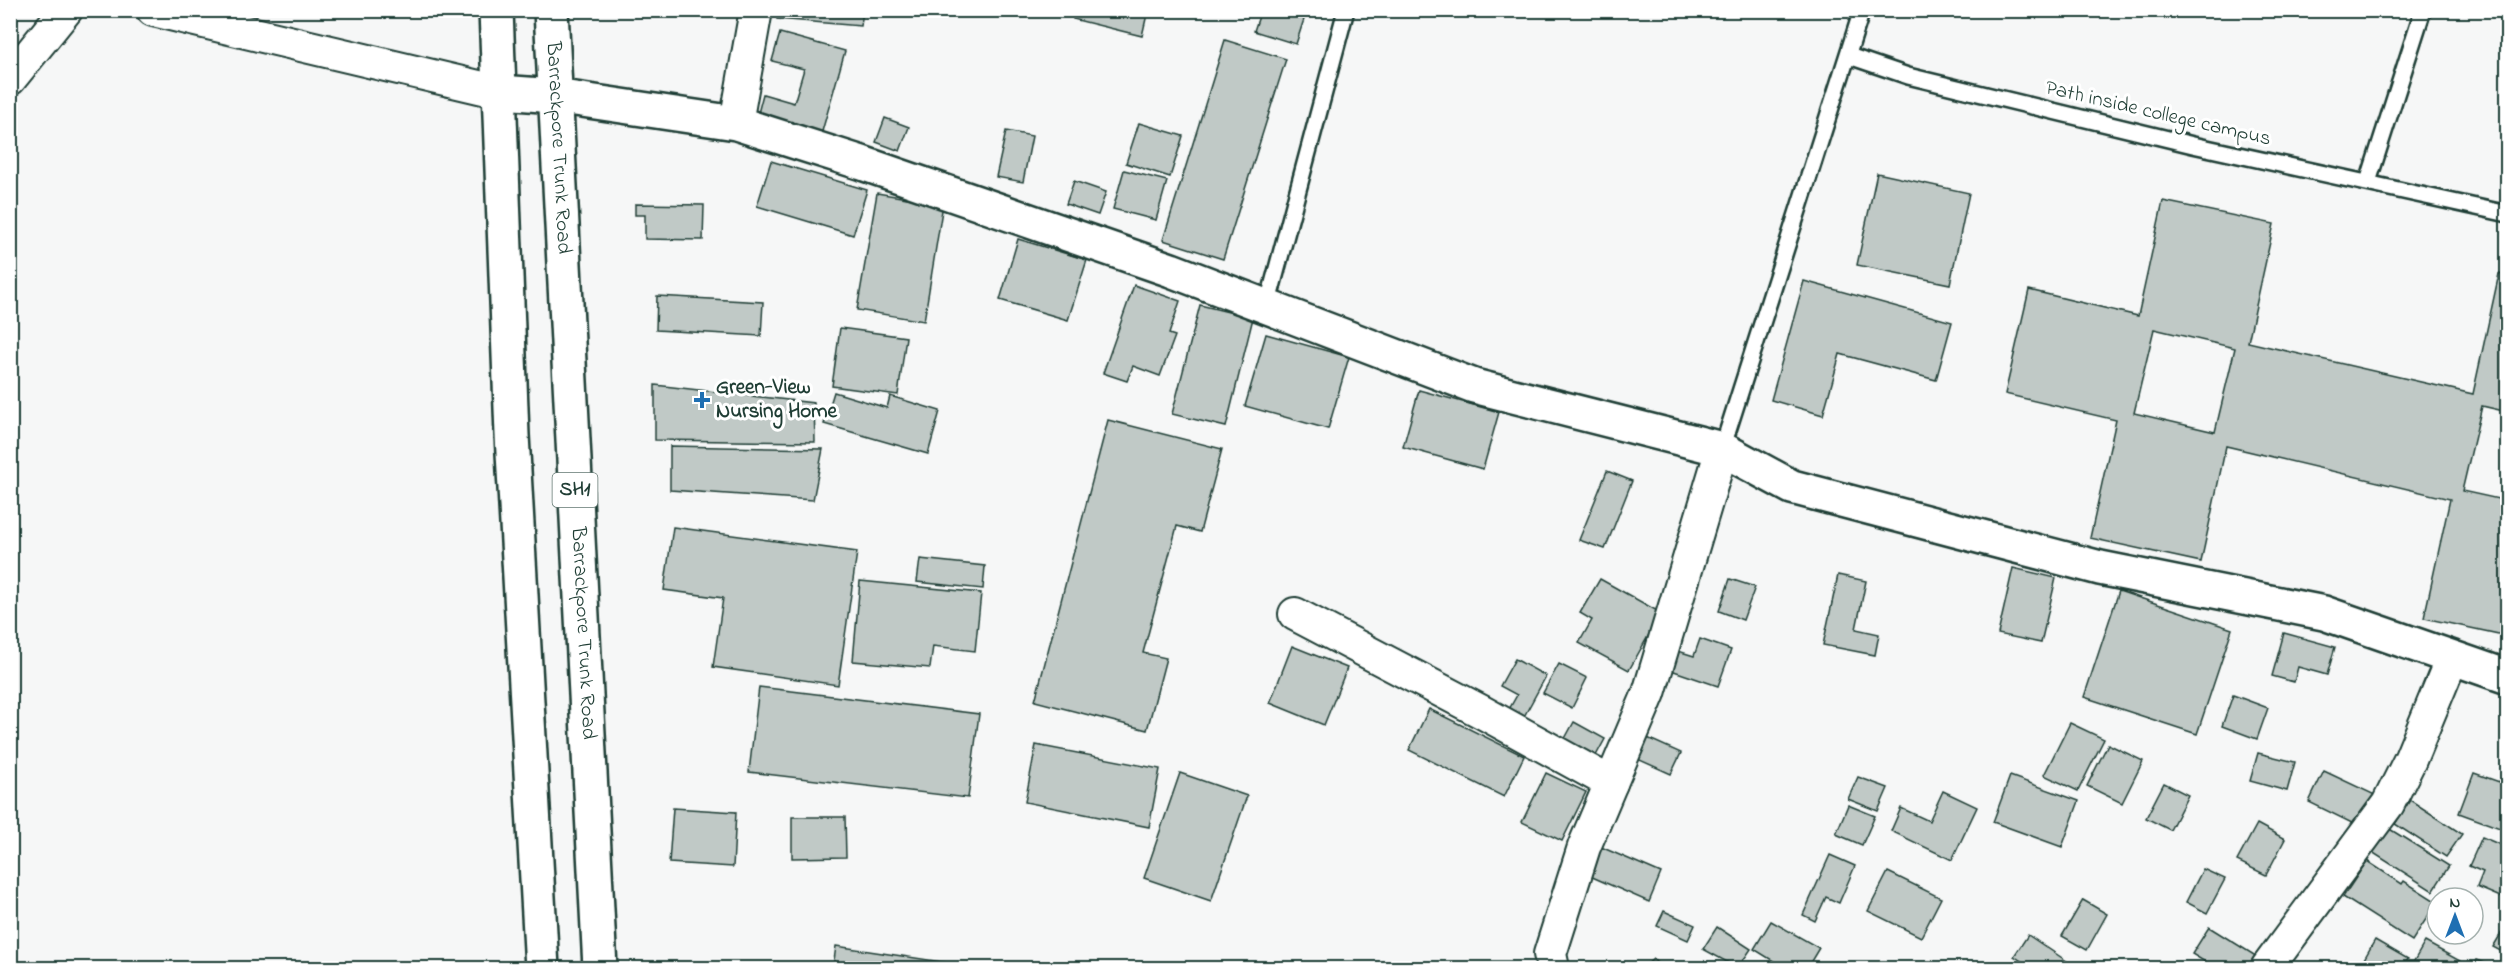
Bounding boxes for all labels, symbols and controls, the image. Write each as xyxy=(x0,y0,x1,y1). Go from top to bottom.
street label: Barrackpore Trunk Road xyxy=(538,40,578,255)
street label: Path inside college campus xyxy=(2042,73,2274,157)
place label: Green-View Nursing Home xyxy=(716,373,838,429)
marker: Green-View Nursing Home xyxy=(693,391,711,409)
road number: SH1 xyxy=(552,473,598,507)
street label: Barrackpore Trunk Road xyxy=(562,525,603,740)
north arrow xyxy=(2425,886,2485,946)
text: N xyxy=(2450,891,2461,915)

